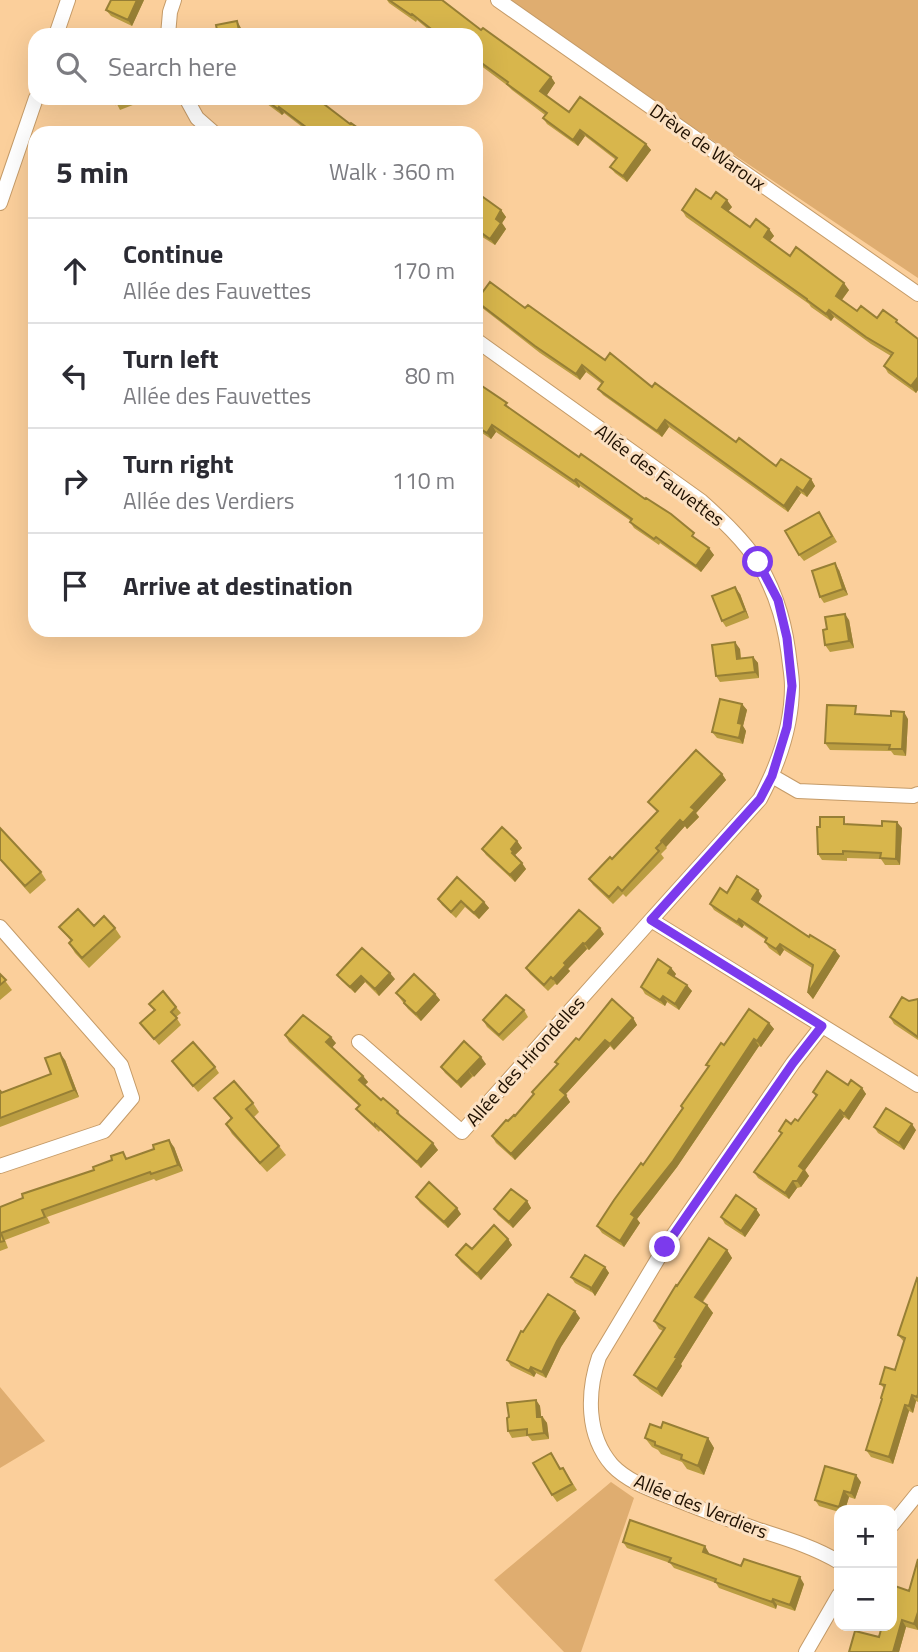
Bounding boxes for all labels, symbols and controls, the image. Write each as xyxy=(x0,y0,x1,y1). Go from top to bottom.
search box xyxy=(28,28,483,105)
text: Search here xyxy=(108,47,237,86)
icon: search xyxy=(52,48,90,86)
street label: Drève de Waroux xyxy=(644,96,773,198)
text: 5 min xyxy=(56,149,129,195)
text: Walk · 360 m xyxy=(329,154,455,189)
text: Continue xyxy=(123,234,223,273)
icon: ahead xyxy=(56,252,94,290)
text: 170 m xyxy=(392,253,455,288)
text: Allée des Fauvettes xyxy=(123,273,311,308)
text: Turn left xyxy=(123,339,218,378)
icon: left xyxy=(56,357,94,395)
text: 80 m xyxy=(405,358,455,393)
text: Allée des Fauvettes xyxy=(123,378,311,413)
street label: Allée des Fauvettes xyxy=(590,416,731,533)
text: Turn right xyxy=(123,444,234,483)
icon: right xyxy=(56,462,94,500)
text: 110 m xyxy=(392,463,455,498)
text: Allée des Verdiers xyxy=(123,483,295,518)
route start xyxy=(742,546,773,577)
text: Arrive at destination xyxy=(123,566,353,605)
icon: arrive xyxy=(56,567,94,605)
street label: Allée des Hirondelles xyxy=(458,989,591,1132)
route end xyxy=(649,1231,680,1262)
street label: Allée des Verdiers xyxy=(630,1466,772,1546)
map controls xyxy=(834,1505,897,1631)
button: + xyxy=(834,1505,897,1568)
button: − xyxy=(834,1568,897,1631)

